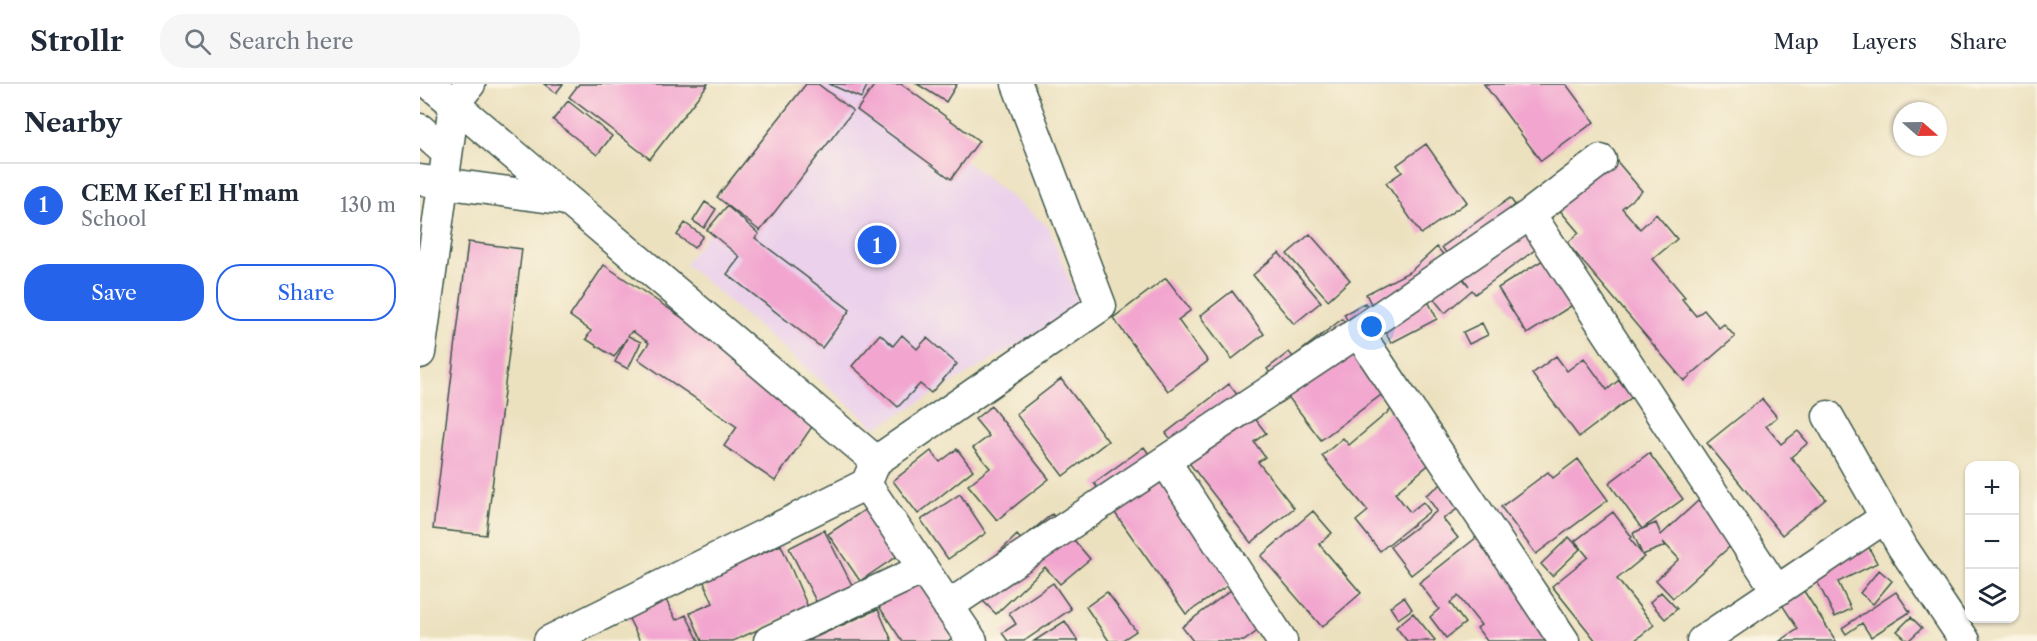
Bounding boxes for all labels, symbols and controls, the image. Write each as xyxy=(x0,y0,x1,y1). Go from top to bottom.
search box xyxy=(160,14,580,68)
text: Strollr xyxy=(30,24,124,58)
icon: search xyxy=(181,25,214,58)
text: Search here xyxy=(229,28,353,55)
text: Map xyxy=(1774,29,1819,54)
text: Layers xyxy=(1852,29,1917,54)
text: Share xyxy=(1950,29,2007,54)
north arrow xyxy=(1893,102,1947,156)
text: Nearby xyxy=(24,107,122,139)
text: CEM Kef El H'mam xyxy=(81,180,299,207)
text: 1 xyxy=(39,193,48,217)
text: 130 m xyxy=(340,193,396,217)
text: School xyxy=(81,207,146,231)
pin: 1 xyxy=(858,222,896,268)
button: Save xyxy=(24,264,204,321)
button: Share xyxy=(216,264,396,321)
your location xyxy=(1357,312,1386,341)
map controls xyxy=(1965,461,2019,623)
button: + xyxy=(1965,461,2019,515)
button: − xyxy=(1965,515,2019,569)
button: layers xyxy=(1965,569,2019,623)

